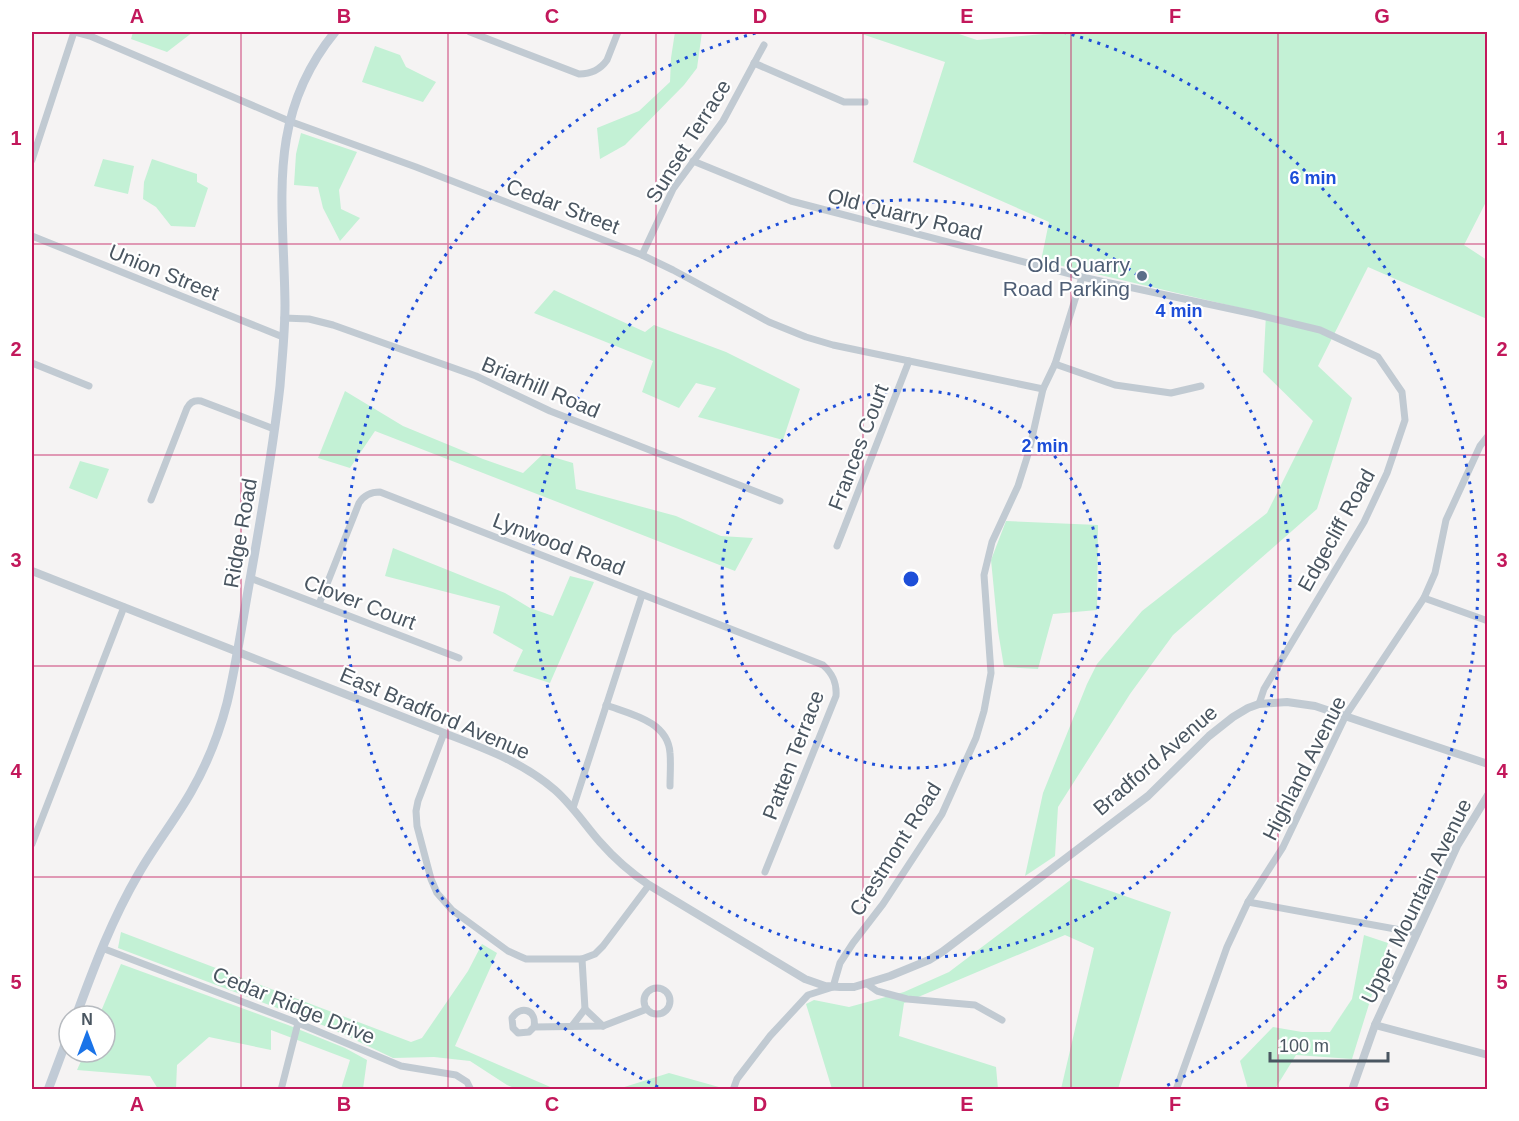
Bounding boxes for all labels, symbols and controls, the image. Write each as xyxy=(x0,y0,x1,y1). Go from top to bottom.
text: A xyxy=(130,5,144,27)
text: B xyxy=(337,5,351,27)
text: C xyxy=(545,5,559,27)
text: D xyxy=(753,5,767,27)
text: E xyxy=(960,5,974,27)
text: F xyxy=(1169,5,1181,27)
text: G xyxy=(1374,5,1390,27)
street label: Sunset Terrace xyxy=(641,75,735,207)
text: 1 xyxy=(10,127,22,149)
text: 1 xyxy=(1496,127,1508,149)
text: 6 min xyxy=(1289,168,1337,188)
street label: Cedar Street xyxy=(503,174,623,238)
street label: Old Quarry Road xyxy=(825,184,985,244)
street label: Union Street xyxy=(106,239,223,305)
place label: Old Quarry Road Parking xyxy=(1003,253,1130,300)
marker: Old Quarry Road Parking xyxy=(1135,269,1149,283)
text: 4 min xyxy=(1155,301,1203,321)
text: 2 xyxy=(10,338,22,360)
text: 2 xyxy=(1496,338,1508,360)
street label: Briarhill Road xyxy=(478,352,604,422)
street label: Frances Court xyxy=(823,381,893,513)
text: 2 min xyxy=(1021,436,1069,456)
street label: Edgecliff Road xyxy=(1293,465,1379,595)
street label: Ridge Road xyxy=(219,476,261,590)
street label: Lynwood Road xyxy=(490,508,628,580)
text: 3 xyxy=(10,549,22,571)
text: 3 xyxy=(1496,549,1508,571)
centre of rings xyxy=(901,569,921,589)
street label: Clover Court xyxy=(301,570,419,634)
street label: East Bradford Avenue xyxy=(337,663,533,763)
street label: Patten Terrace xyxy=(758,687,828,823)
street label: Highland Avenue xyxy=(1258,692,1350,844)
street label: Bradford Avenue xyxy=(1089,700,1221,820)
text: 4 xyxy=(10,760,22,782)
text: 4 xyxy=(1496,760,1508,782)
street label: Crestmont Road xyxy=(845,778,945,920)
street label: Upper Mountain Avenue xyxy=(1356,795,1476,1007)
street label: Cedar Ridge Drive xyxy=(210,962,378,1048)
text: 5 xyxy=(10,971,22,993)
text: 5 xyxy=(1496,971,1508,993)
north arrow xyxy=(57,1004,117,1064)
text: N xyxy=(81,1011,93,1028)
scale bar xyxy=(1270,1025,1388,1063)
text: 100 m xyxy=(1279,1036,1329,1056)
text: A xyxy=(130,1093,144,1115)
text: B xyxy=(337,1093,351,1115)
text: C xyxy=(545,1093,559,1115)
text: D xyxy=(753,1093,767,1115)
text: E xyxy=(960,1093,974,1115)
text: F xyxy=(1169,1093,1181,1115)
text: G xyxy=(1374,1093,1390,1115)

